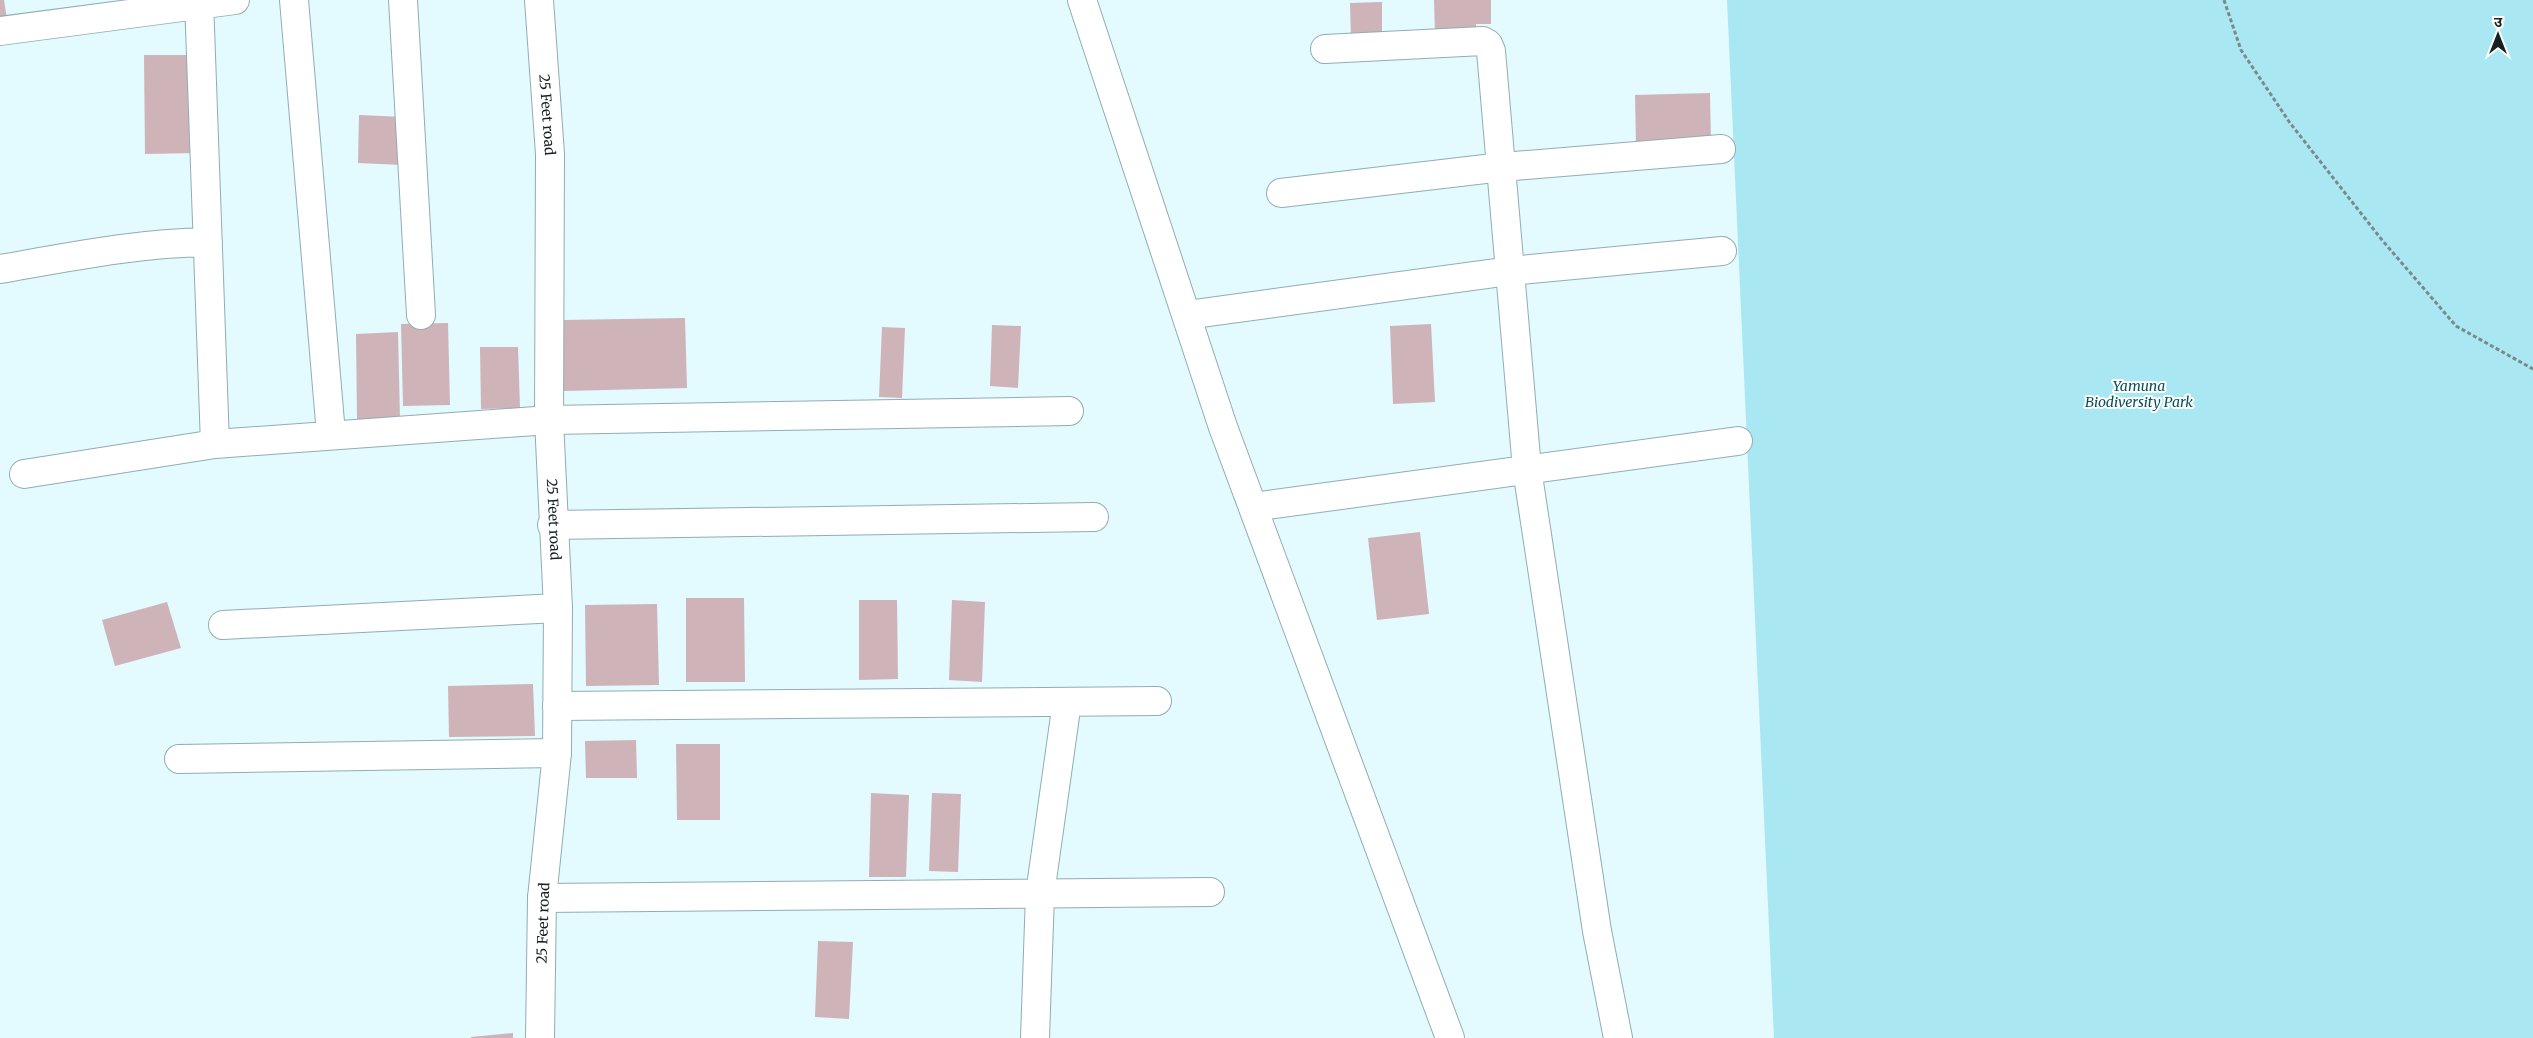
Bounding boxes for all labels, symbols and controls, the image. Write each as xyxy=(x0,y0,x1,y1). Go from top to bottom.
north arrow xyxy=(2473,10,2523,60)
text: उ xyxy=(2494,13,2503,31)
street label: 25 Feet road xyxy=(535,73,559,157)
park label: Yamuna Biodiversity Park xyxy=(2085,377,2193,411)
street label: 25 Feet road xyxy=(543,478,565,561)
street label: 25 Feet road xyxy=(533,882,553,964)

